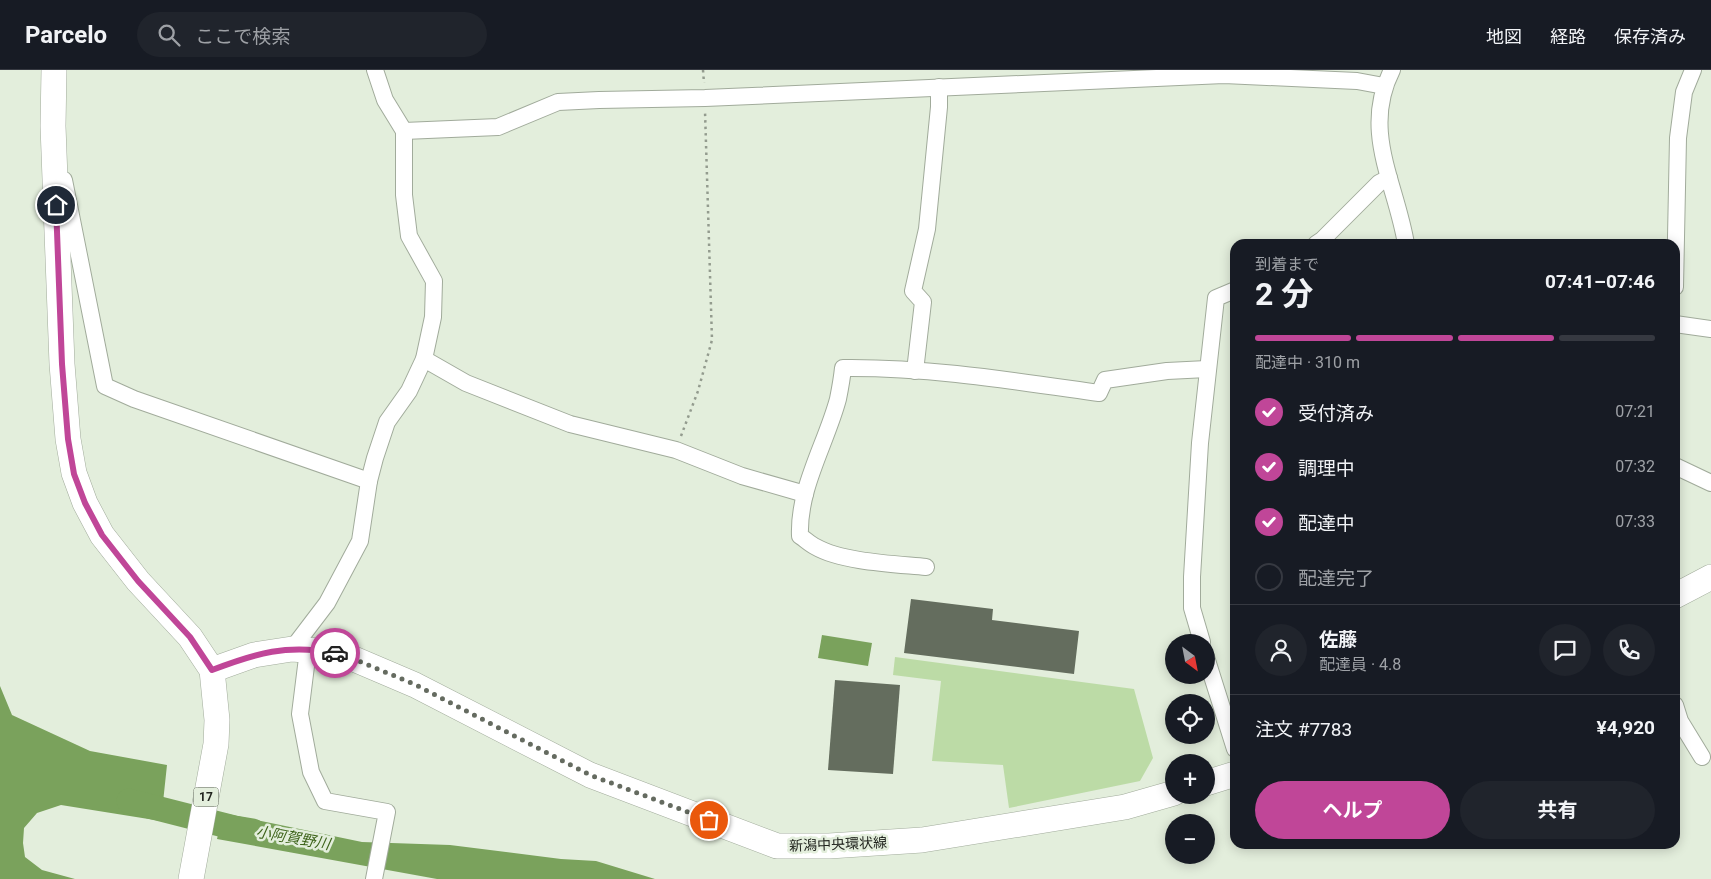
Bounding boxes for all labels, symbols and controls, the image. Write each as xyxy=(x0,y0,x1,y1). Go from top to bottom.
search box xyxy=(137,12,487,57)
text: Parcelo xyxy=(25,21,107,49)
icon: search xyxy=(155,21,183,49)
text: ここで検索 xyxy=(195,25,290,48)
text: 地図 xyxy=(1486,26,1522,47)
text: 経路 xyxy=(1550,26,1586,47)
text: 保存済み xyxy=(1614,26,1686,47)
pin xyxy=(35,184,77,226)
icon: home xyxy=(42,191,70,219)
text: 到着まで xyxy=(1255,255,1319,274)
text: 07:41–07:46 xyxy=(1545,270,1655,293)
text: 2 分 xyxy=(1255,275,1313,313)
text: 配達中 · 310 m xyxy=(1255,353,1360,372)
icon: check xyxy=(1255,398,1283,426)
text: 受付済み xyxy=(1298,402,1374,425)
text: 07:21 xyxy=(1615,402,1655,421)
icon: check xyxy=(1255,453,1283,481)
text: 調理中 xyxy=(1298,457,1355,480)
text: 07:32 xyxy=(1615,457,1655,476)
icon: check xyxy=(1255,508,1283,536)
text: 配達中 xyxy=(1298,512,1355,535)
text: 07:33 xyxy=(1615,512,1655,531)
text: 配達完了 xyxy=(1298,567,1374,590)
button: person xyxy=(1255,624,1307,676)
button: chat xyxy=(1539,624,1591,676)
button: phone xyxy=(1603,624,1655,676)
courier xyxy=(310,628,360,678)
text: 佐藤 xyxy=(1319,628,1357,651)
north arrow xyxy=(1165,634,1215,684)
map controls xyxy=(1165,634,1215,864)
icon: car xyxy=(321,639,349,667)
text: 配達員 · 4.8 xyxy=(1319,655,1401,674)
button: locate xyxy=(1165,694,1215,744)
text: ¥4,920 xyxy=(1597,716,1655,739)
text: 注文 #7783 xyxy=(1255,718,1352,741)
button: + xyxy=(1165,754,1215,804)
button: ヘルプ xyxy=(1255,781,1450,839)
button: 共有 xyxy=(1460,781,1655,839)
road number: 17 xyxy=(194,788,218,806)
pin xyxy=(688,799,730,841)
icon: bag xyxy=(695,806,723,834)
button: − xyxy=(1165,814,1215,864)
water label: 小阿賀野川 xyxy=(254,823,333,854)
street label: 新潟中央環状線 xyxy=(789,834,887,854)

